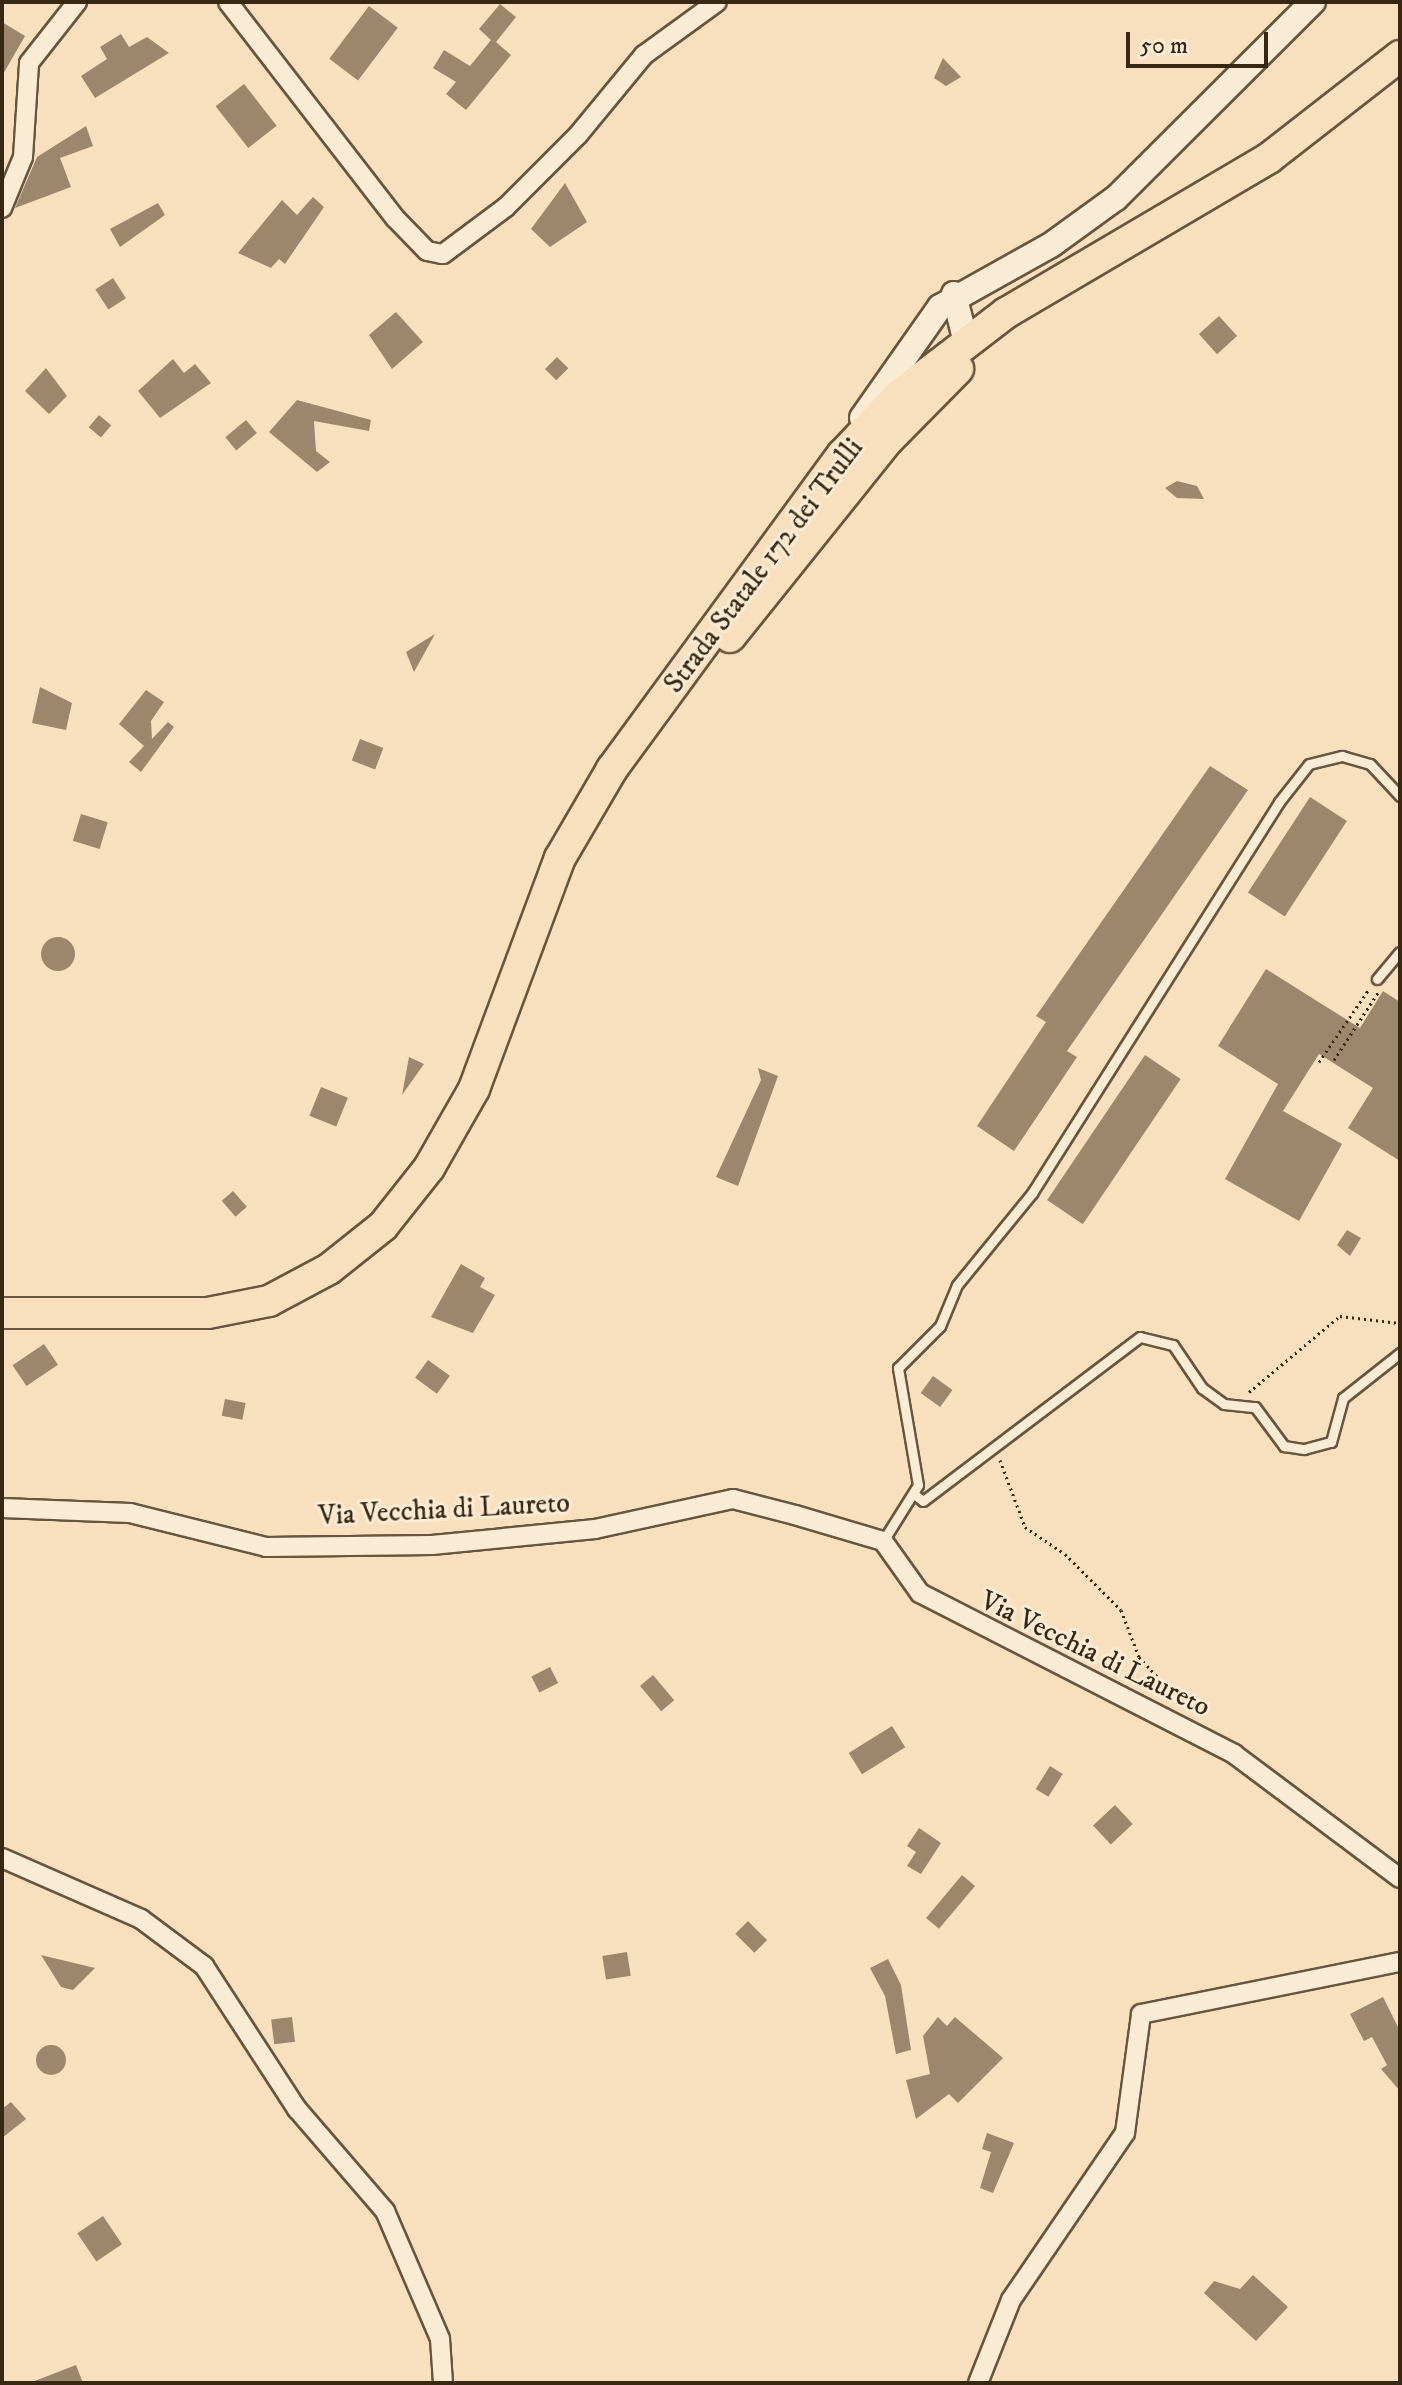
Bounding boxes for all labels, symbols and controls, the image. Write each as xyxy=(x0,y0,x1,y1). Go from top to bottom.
scale bar xyxy=(1130,16,1272,66)
text: 50 m xyxy=(1140,31,1188,61)
street label: Strada Statale 172 dei Trulli xyxy=(657,432,871,700)
street label: Via Vecchia di Laureto xyxy=(317,1487,571,1533)
street label: Via Vecchia di Laureto xyxy=(974,1584,1216,1724)

